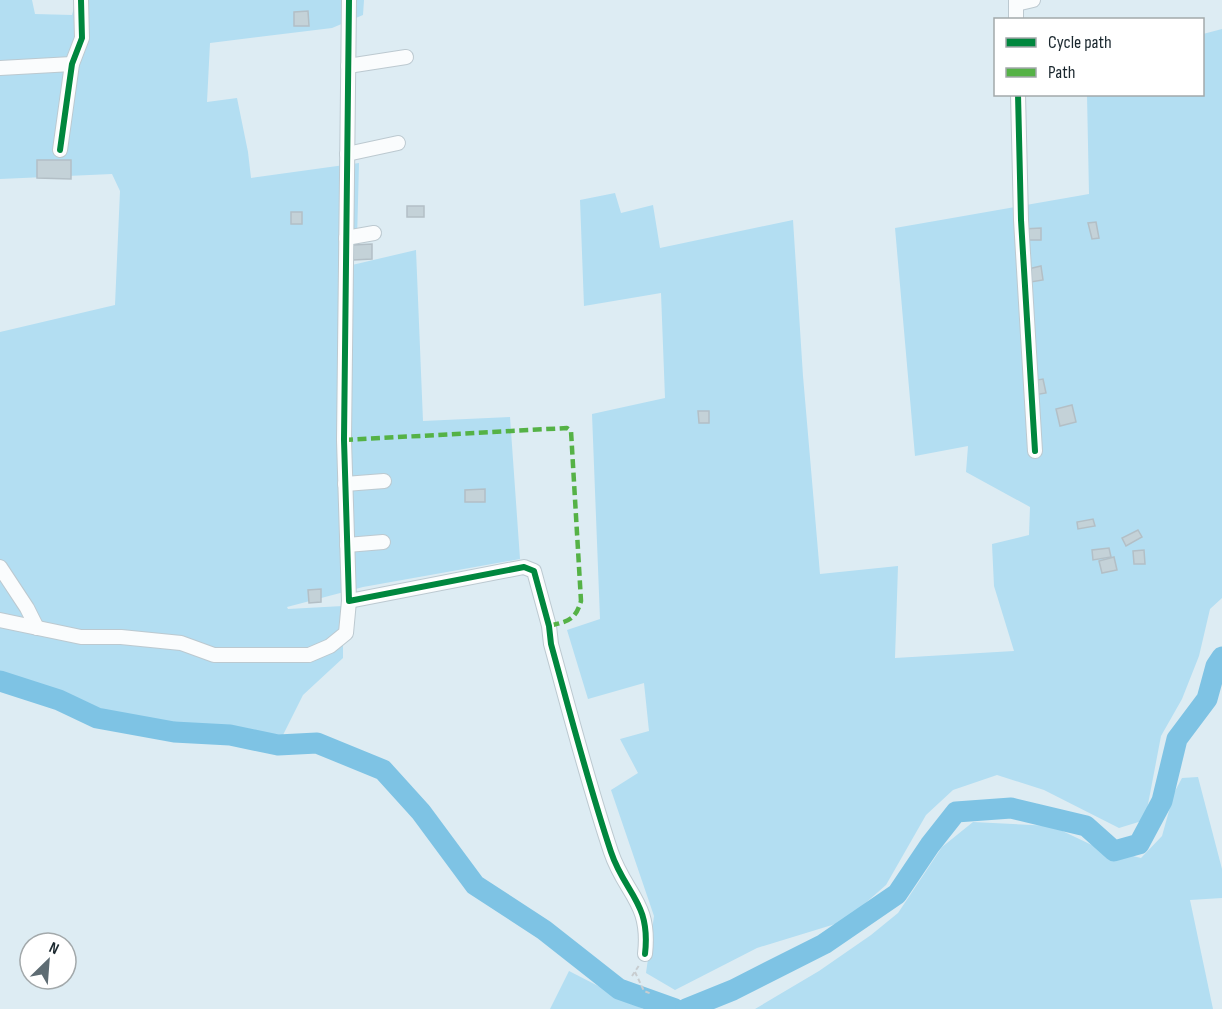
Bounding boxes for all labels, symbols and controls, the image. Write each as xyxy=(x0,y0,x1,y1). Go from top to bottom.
legend xyxy=(994,18,1204,96)
text: Cycle path xyxy=(1048,32,1112,53)
text: Path xyxy=(1048,62,1076,83)
north arrow xyxy=(18,931,78,991)
text: N xyxy=(46,938,62,959)

